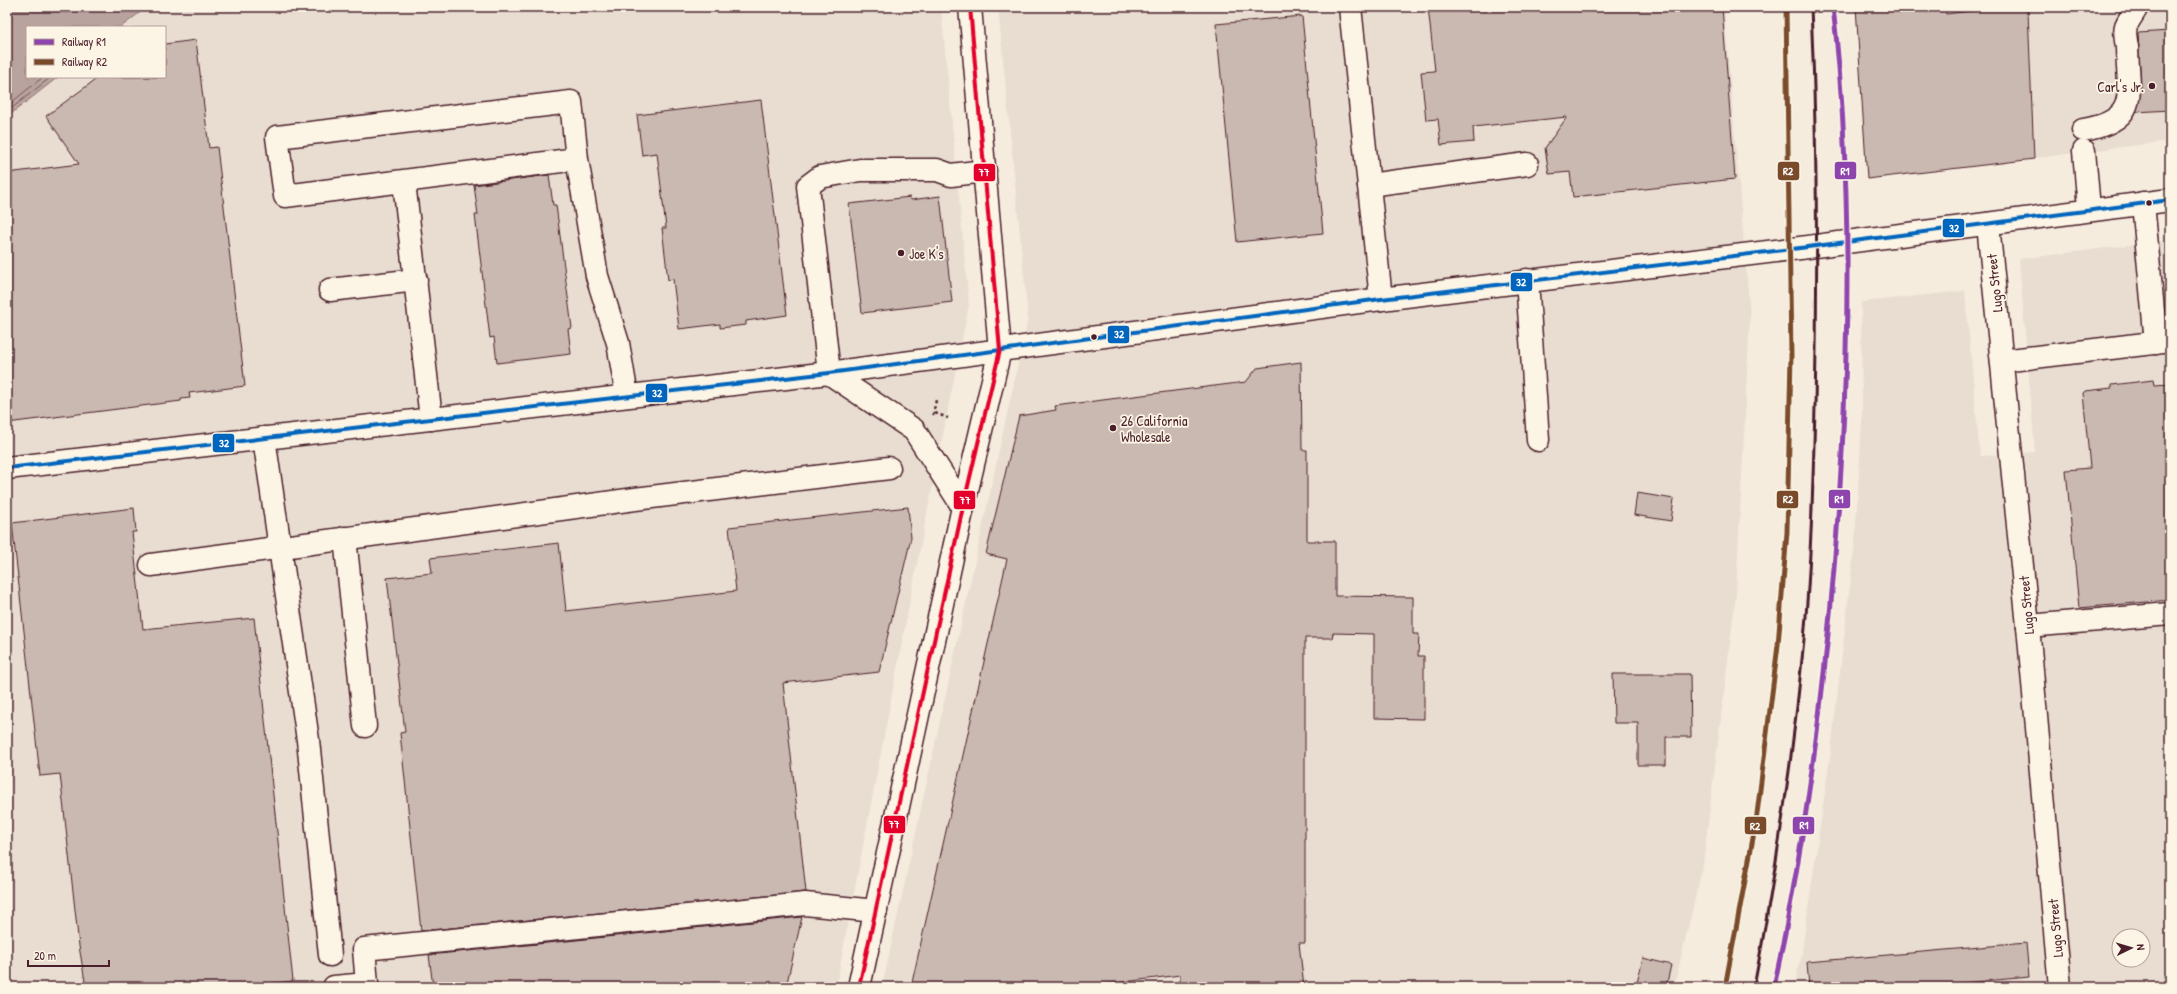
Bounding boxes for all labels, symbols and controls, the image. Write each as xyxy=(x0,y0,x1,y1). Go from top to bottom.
legend xyxy=(26,26,166,78)
text: Railway R1 xyxy=(62,33,106,50)
text: Railway R2 xyxy=(62,53,108,70)
place label: Carl's Jr. xyxy=(2097,77,2144,96)
marker: Carl's Jr. xyxy=(2147,81,2157,91)
line badge: R2 xyxy=(1777,161,1800,181)
line badge: R1 xyxy=(1834,161,1857,180)
line badge: 77 xyxy=(973,163,996,182)
text: R2 xyxy=(1783,164,1794,178)
text: R1 xyxy=(1841,164,1850,178)
text: 77 xyxy=(978,165,990,179)
unlabelled marker xyxy=(2144,198,2154,208)
line badge: 32 xyxy=(1942,218,1965,238)
text: 32 xyxy=(1949,221,1960,235)
place label: Joe K's xyxy=(909,244,944,263)
marker: Joe K's xyxy=(896,248,906,258)
street label: Lugo Street xyxy=(1981,253,2007,313)
line badge: 32 xyxy=(1510,272,1533,292)
text: 32 xyxy=(1516,275,1527,289)
line badge: 32 xyxy=(1107,325,1130,344)
text: 32 xyxy=(1114,327,1125,341)
unlabelled marker xyxy=(1089,332,1099,342)
line badge: 32 xyxy=(645,383,668,403)
text: 32 xyxy=(652,386,663,400)
place label: 26 California Wholesale xyxy=(1121,411,1188,446)
marker: 26 California Wholesale xyxy=(1108,423,1118,433)
line badge: 32 xyxy=(212,433,235,453)
text: 32 xyxy=(219,436,230,450)
line badge: R1 xyxy=(1828,489,1851,509)
line badge: 77 xyxy=(953,490,976,510)
line badge: R2 xyxy=(1776,490,1799,509)
text: R2 xyxy=(1783,492,1794,506)
text: R1 xyxy=(1835,492,1844,506)
text: 77 xyxy=(959,493,971,507)
street label: Lugo Street xyxy=(2014,575,2039,635)
line badge: 77 xyxy=(883,815,906,834)
line badge: R2 xyxy=(1744,816,1767,835)
line badge: R1 xyxy=(1792,816,1815,835)
text: 77 xyxy=(888,817,900,831)
text: R1 xyxy=(1800,818,1809,832)
text: R2 xyxy=(1750,819,1761,833)
street label: Lugo Street xyxy=(2043,898,2068,958)
north arrow xyxy=(2111,928,2151,968)
scale bar xyxy=(28,942,109,968)
text: N xyxy=(2134,944,2148,951)
text: 20 m xyxy=(34,947,56,964)

